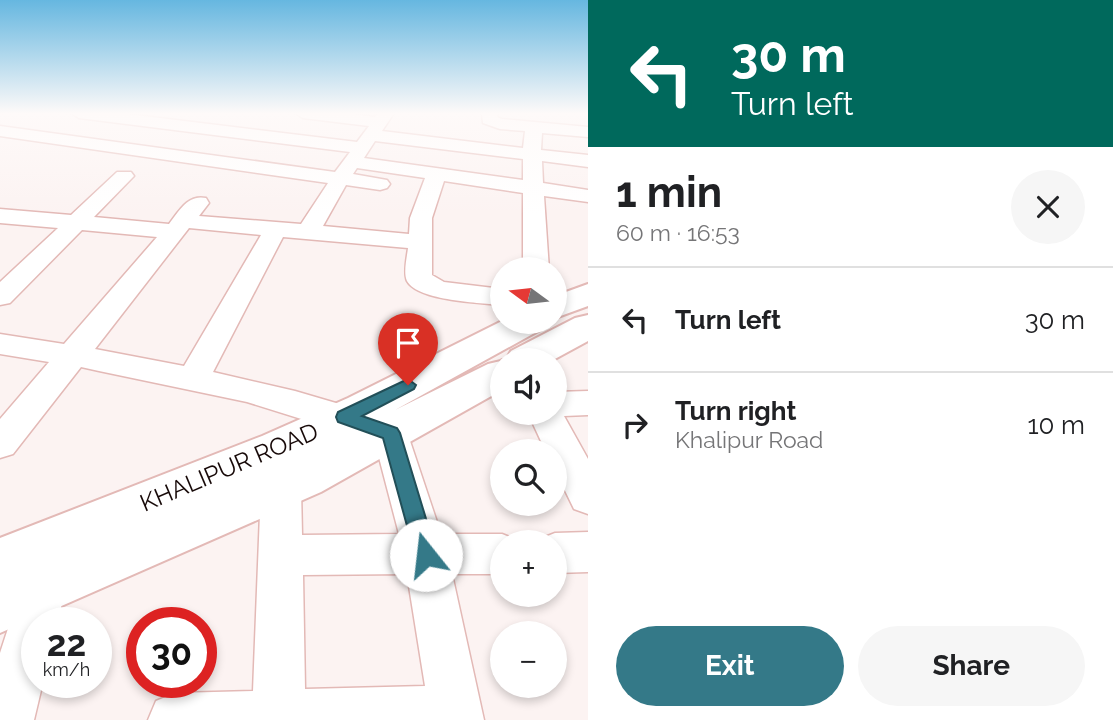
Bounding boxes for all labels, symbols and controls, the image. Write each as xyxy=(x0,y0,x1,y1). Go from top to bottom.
text: 30 m xyxy=(731,26,846,83)
icon: left xyxy=(616,28,707,119)
text: Turn left xyxy=(731,85,853,122)
text: 1 min xyxy=(616,168,722,217)
button: close xyxy=(1011,170,1085,244)
text: 60 m · 16:53 xyxy=(616,219,740,246)
north arrow xyxy=(490,257,567,334)
map controls xyxy=(490,257,567,698)
icon: left xyxy=(616,301,654,339)
text: Turn left xyxy=(675,305,781,335)
text: 30 m xyxy=(1025,305,1085,335)
pin xyxy=(378,313,438,385)
icon: arrive xyxy=(389,324,427,362)
button: sound xyxy=(490,348,567,425)
text: Turn right xyxy=(675,396,796,426)
icon: right xyxy=(616,406,654,444)
text: 10 m xyxy=(1027,410,1085,440)
street label: KHALIPUR ROAD xyxy=(136,416,322,518)
text: Khalipur Road xyxy=(675,426,823,453)
button: search xyxy=(490,439,567,516)
position arrow xyxy=(389,518,463,592)
button: + xyxy=(490,530,567,607)
speed limit sign: 30 xyxy=(126,607,217,698)
button: − xyxy=(490,621,567,698)
text: 22 xyxy=(47,623,86,664)
button: Exit xyxy=(616,626,844,706)
button: Share xyxy=(858,626,1085,706)
text: km/h xyxy=(43,659,90,680)

